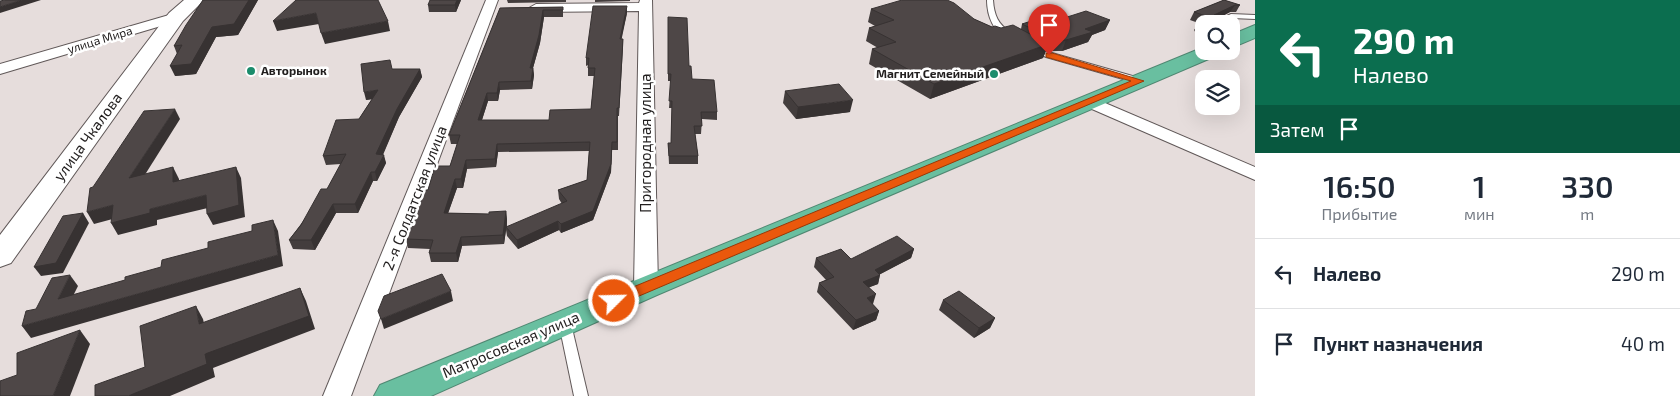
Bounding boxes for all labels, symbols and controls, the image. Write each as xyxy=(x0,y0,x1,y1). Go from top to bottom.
pin xyxy=(1028,4,1070,55)
icon: arrive xyxy=(1035,11,1063,39)
map controls xyxy=(1195,15,1240,115)
button: search xyxy=(1195,15,1240,60)
text: 290 m xyxy=(1353,19,1454,61)
icon: left xyxy=(1270,20,1335,85)
street label: улица Мира xyxy=(65,22,134,57)
text: Налево xyxy=(1353,61,1429,87)
place label: Авторынок xyxy=(261,63,327,77)
marker: Авторынок xyxy=(245,65,257,77)
place label: Магнит Семейный xyxy=(876,66,984,80)
marker: Магнит Семейный xyxy=(988,68,1000,80)
button: layers xyxy=(1195,70,1240,115)
street label: Пригородная улица xyxy=(636,73,655,213)
street label: улица Чкалова xyxy=(49,89,126,185)
icon: arrive xyxy=(1335,115,1363,143)
text: Затем xyxy=(1270,118,1325,141)
street label: 2-я Солдатская улица xyxy=(378,123,451,273)
text: 16:50 xyxy=(1323,168,1396,204)
text: 1 xyxy=(1473,168,1486,204)
text: 330 xyxy=(1561,168,1613,204)
text: Прибытие xyxy=(1321,204,1398,223)
text: мин xyxy=(1464,204,1495,223)
text: m xyxy=(1580,204,1594,223)
icon: left xyxy=(1270,260,1298,288)
text: Налево xyxy=(1313,262,1381,285)
text: 290 m xyxy=(1611,262,1665,285)
position arrow xyxy=(587,274,639,326)
street label: Матросовская улица xyxy=(439,307,582,382)
icon: arrive xyxy=(1270,330,1298,358)
text: Пункт назначения xyxy=(1313,332,1483,355)
text: 40 m xyxy=(1621,332,1665,355)

